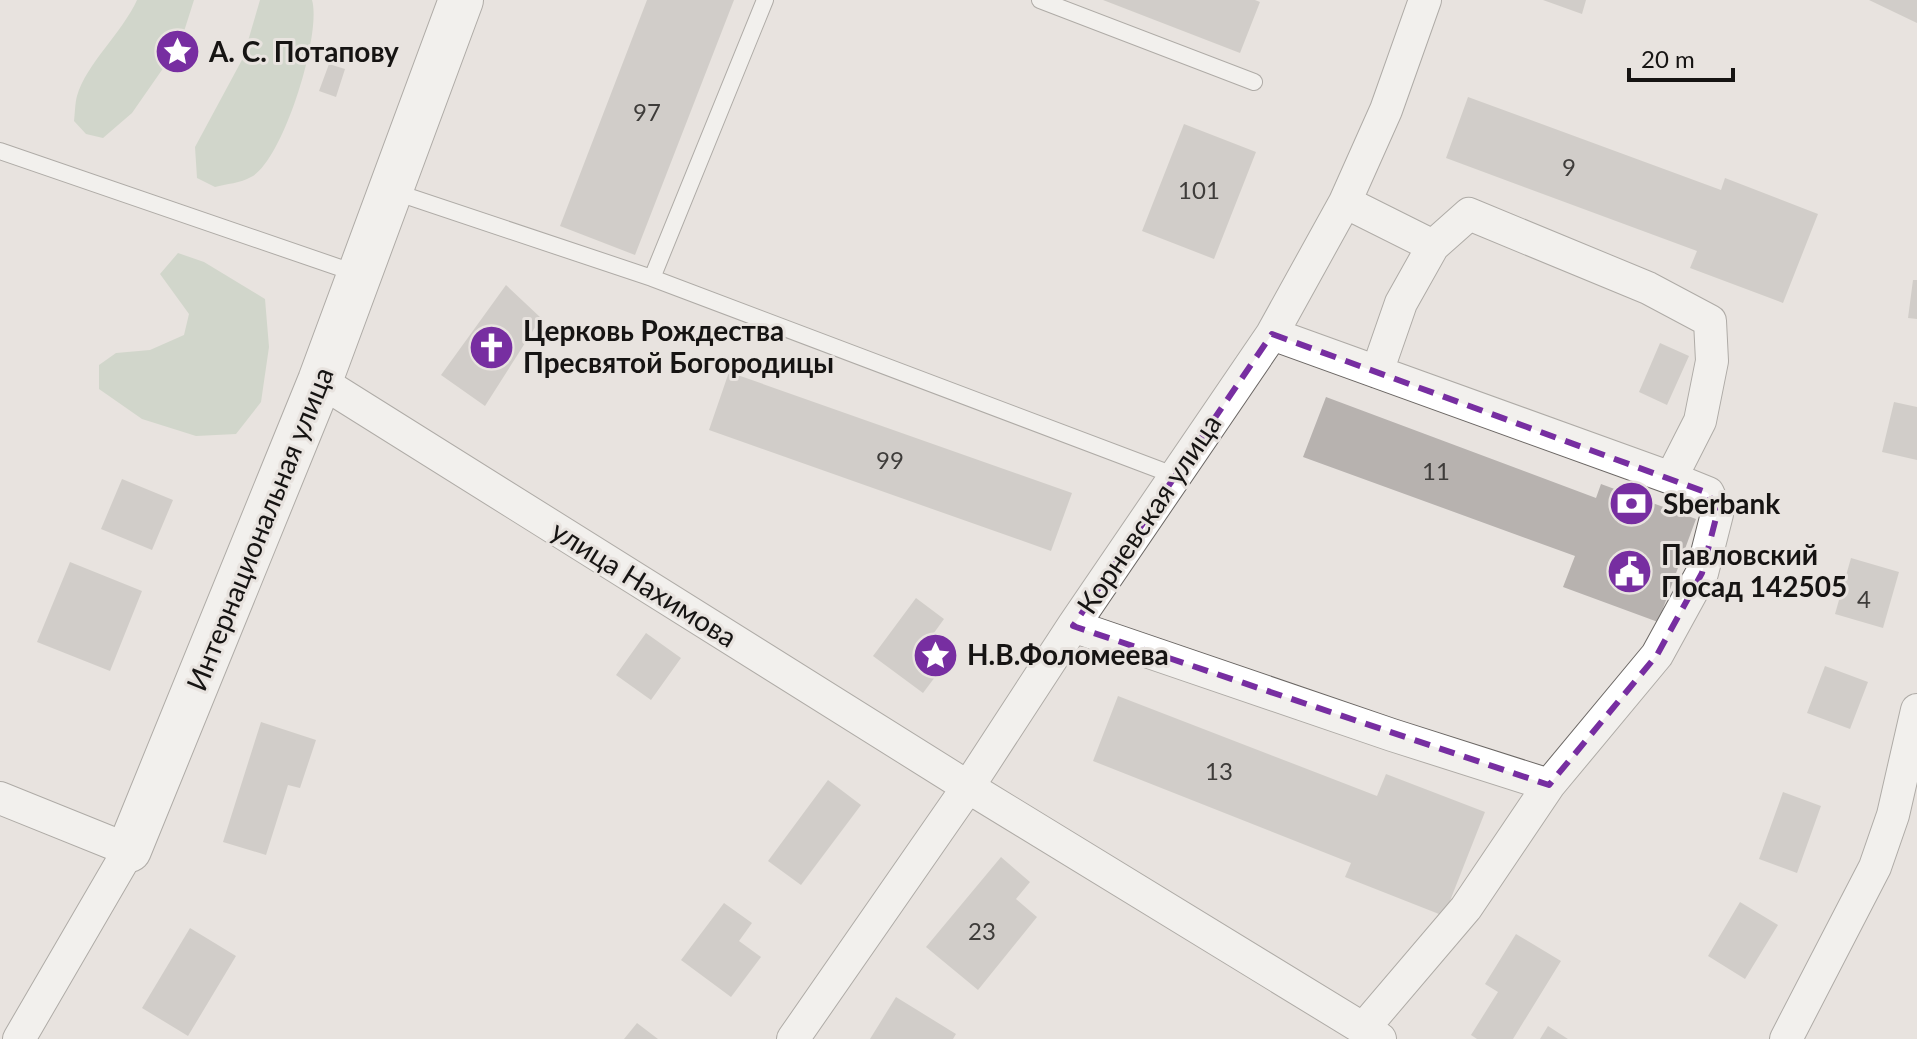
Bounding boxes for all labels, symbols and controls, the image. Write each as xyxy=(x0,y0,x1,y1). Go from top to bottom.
place icon: А. С. Потапову xyxy=(154,28,202,76)
scale bar xyxy=(1629,32,1733,82)
place label: А. С. Потапову xyxy=(208,34,399,68)
text: 20 m xyxy=(1641,44,1695,73)
house number: 97 xyxy=(633,97,661,126)
house number: 9 xyxy=(1562,152,1576,181)
house number: 101 xyxy=(1178,175,1220,204)
place label: Церковь Рождества Пресвятой Богородицы xyxy=(523,313,834,379)
church icon: Церковь Рождества Пресвятой Богородицы xyxy=(468,323,516,371)
street label: Интернациональная улица xyxy=(178,362,340,695)
street label: Корневская улица xyxy=(1069,407,1227,620)
house number: 99 xyxy=(876,445,904,474)
house number: 11 xyxy=(1422,456,1450,485)
bank icon: Sberbank xyxy=(1608,480,1656,528)
place label: Sberbank xyxy=(1663,486,1780,520)
street label: улица Нахимова xyxy=(546,513,743,654)
place label: Павловский Посад 142505 xyxy=(1661,537,1847,603)
public building icon: Павловский Посад 142505 xyxy=(1606,547,1654,595)
house number: 4 xyxy=(1857,584,1871,613)
place icon: Н.В.Фоломеева xyxy=(912,631,960,679)
place label: Н.В.Фоломеева xyxy=(967,637,1169,671)
house number: 13 xyxy=(1205,756,1233,785)
house number: 23 xyxy=(968,916,996,945)

